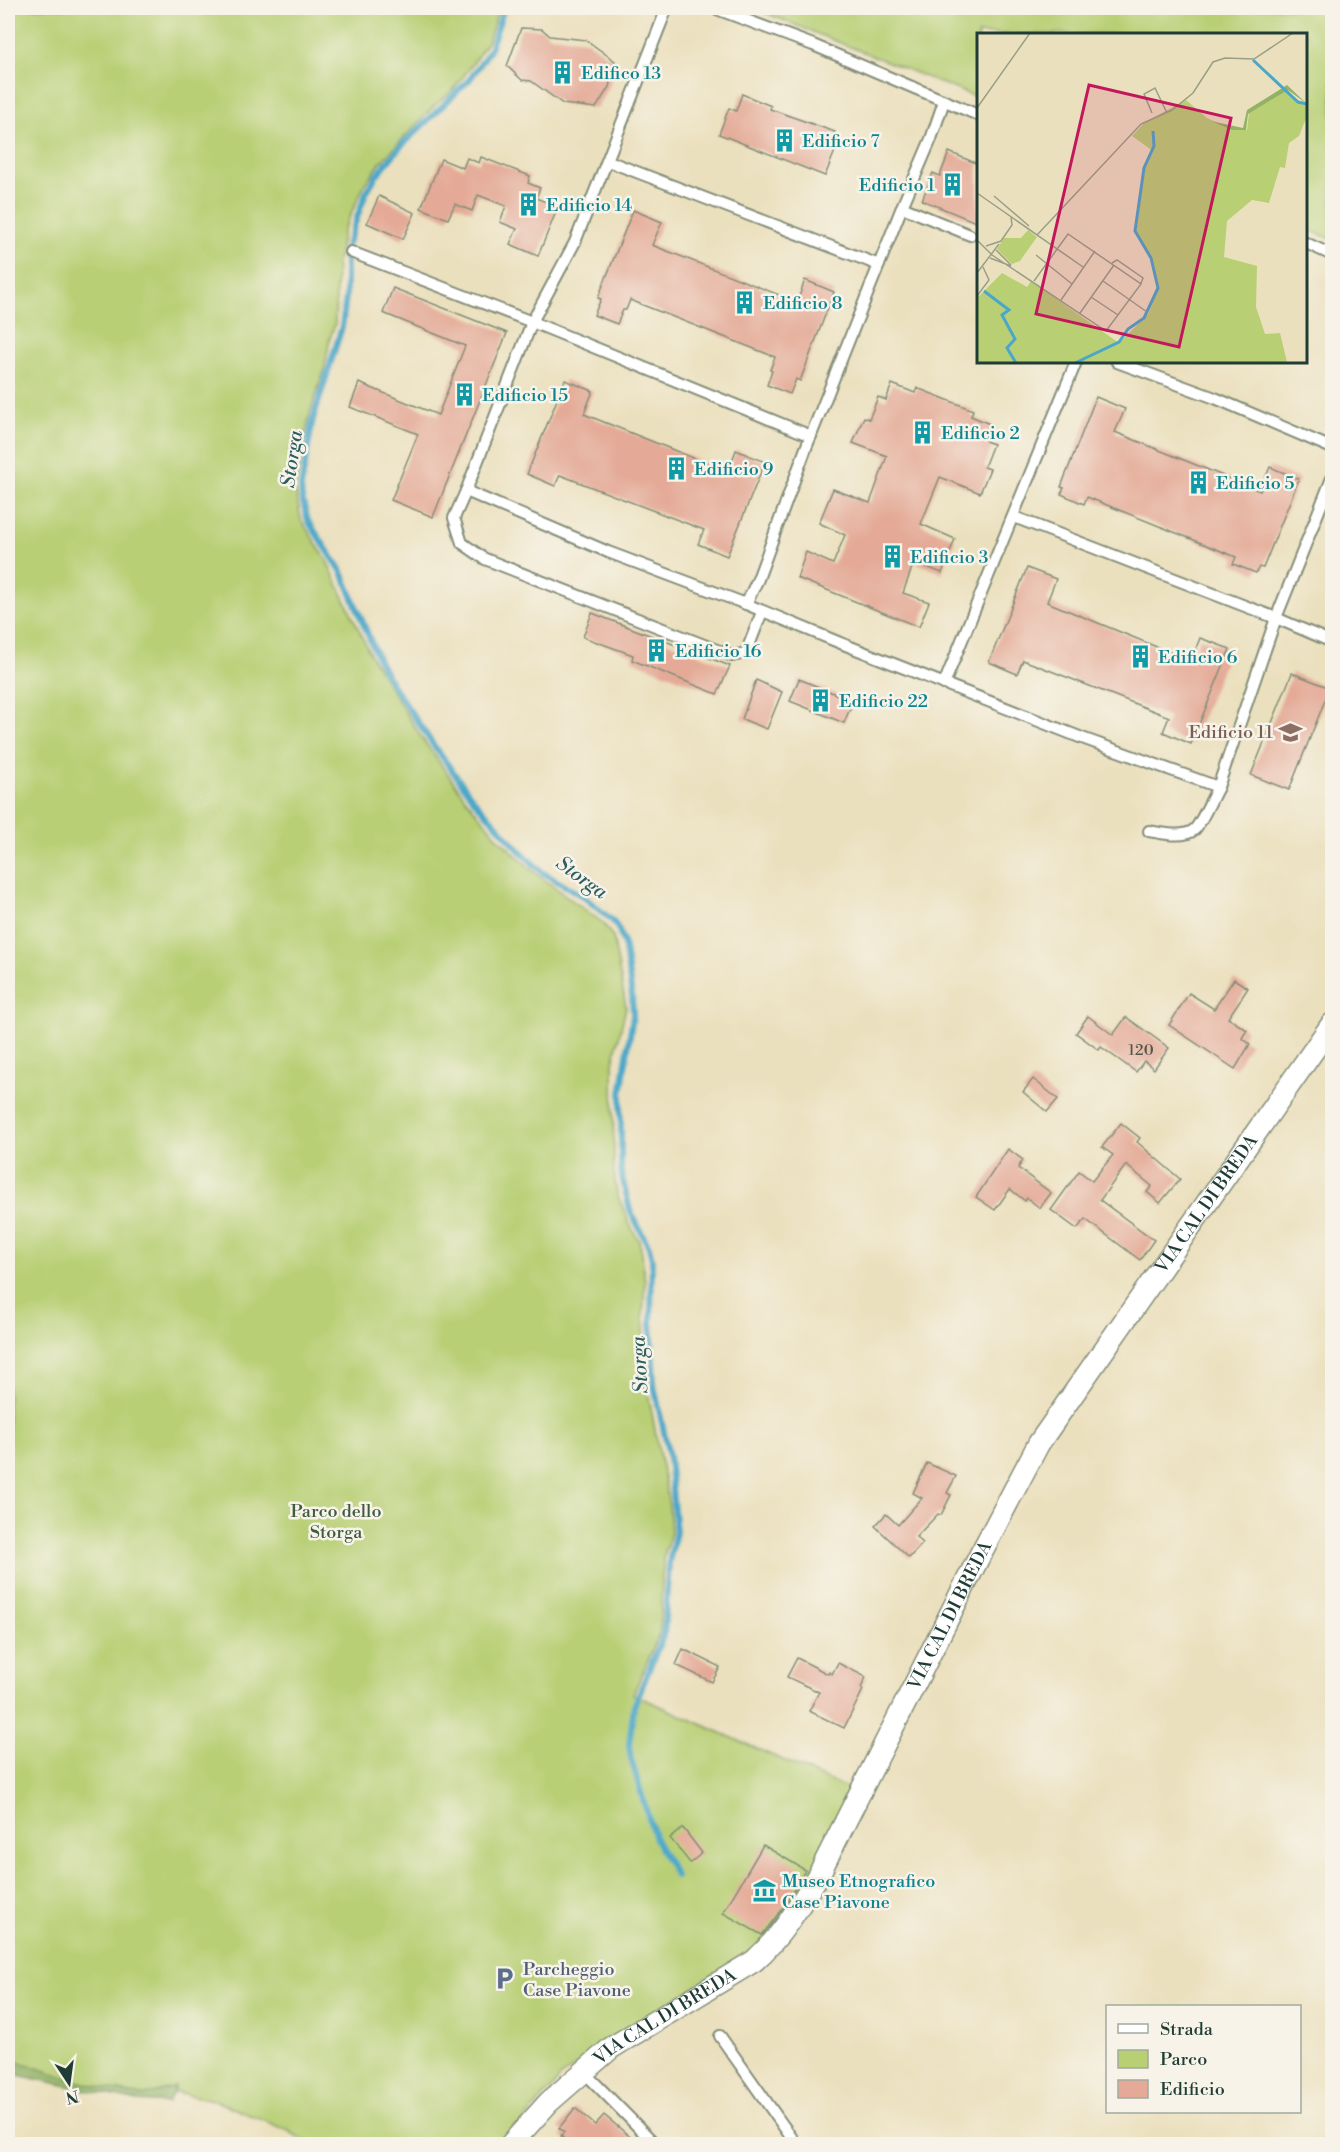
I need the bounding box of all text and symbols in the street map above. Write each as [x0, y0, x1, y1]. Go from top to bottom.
inset map [977, 33, 1307, 363]
building icon: Edifico 13 [550, 60, 576, 86]
place label: Edifico 13 [581, 62, 661, 85]
building icon: Edificio 7 [771, 128, 797, 154]
place label: Edificio 7 [802, 130, 880, 153]
building icon: Edificio 1 [940, 172, 966, 198]
place label: Edificio 1 [859, 174, 935, 197]
building icon: Edificio 14 [515, 192, 541, 218]
place label: Edificio 14 [546, 194, 633, 217]
building icon: Edificio 8 [732, 290, 758, 316]
place label: Edificio 8 [763, 292, 843, 315]
building icon: Edificio 15 [451, 382, 477, 408]
place label: Edificio 15 [482, 384, 568, 407]
building icon: Edificio 2 [910, 420, 936, 446]
place label: Edificio 2 [941, 422, 1020, 445]
water label: Storga [276, 428, 309, 489]
building icon: Edificio 9 [663, 456, 689, 482]
place label: Edificio 9 [694, 458, 773, 481]
building icon: Edificio 5 [1185, 470, 1211, 496]
place label: Edificio 5 [1216, 472, 1294, 495]
building icon: Edificio 3 [879, 544, 905, 570]
place label: Edificio 3 [910, 546, 988, 569]
building icon: Edificio 16 [644, 638, 670, 664]
place label: Edificio 16 [675, 640, 762, 663]
building icon: Edificio 6 [1127, 644, 1153, 670]
place label: Edificio 6 [1158, 646, 1237, 669]
building icon: Edificio 22 [808, 688, 834, 714]
place label: Edificio 22 [839, 690, 928, 713]
school or university icon: Edificio 11 [1278, 719, 1304, 745]
place label: Edificio 11 [1188, 721, 1273, 744]
water label: Storga [551, 851, 612, 906]
house number: 120 [1128, 1041, 1154, 1060]
street label: VIA CAL DI BREDA [1150, 1130, 1263, 1279]
water label: Storga [626, 1335, 654, 1394]
park label: Parco dello Storga [290, 1500, 382, 1544]
street label: VIA CAL DI BREDA [902, 1536, 998, 1695]
place label: Museo Etnografico Case Piavone [782, 1870, 935, 1914]
museum icon: Museo Etnografico Case Piavone [751, 1878, 777, 1904]
place label: Parcheggio Case Piavone [523, 1958, 631, 2002]
street label: VIA CAL DI BREDA [588, 1963, 741, 2071]
parking icon: Parcheggio Case Piavone [492, 1966, 518, 1992]
legend [1106, 2005, 1301, 2113]
text: Strada [1160, 2018, 1214, 2041]
text: Parco [1160, 2048, 1207, 2071]
north arrow [39, 2053, 99, 2113]
text: Edificio [1160, 2078, 1225, 2101]
text: N [63, 2085, 81, 2108]

